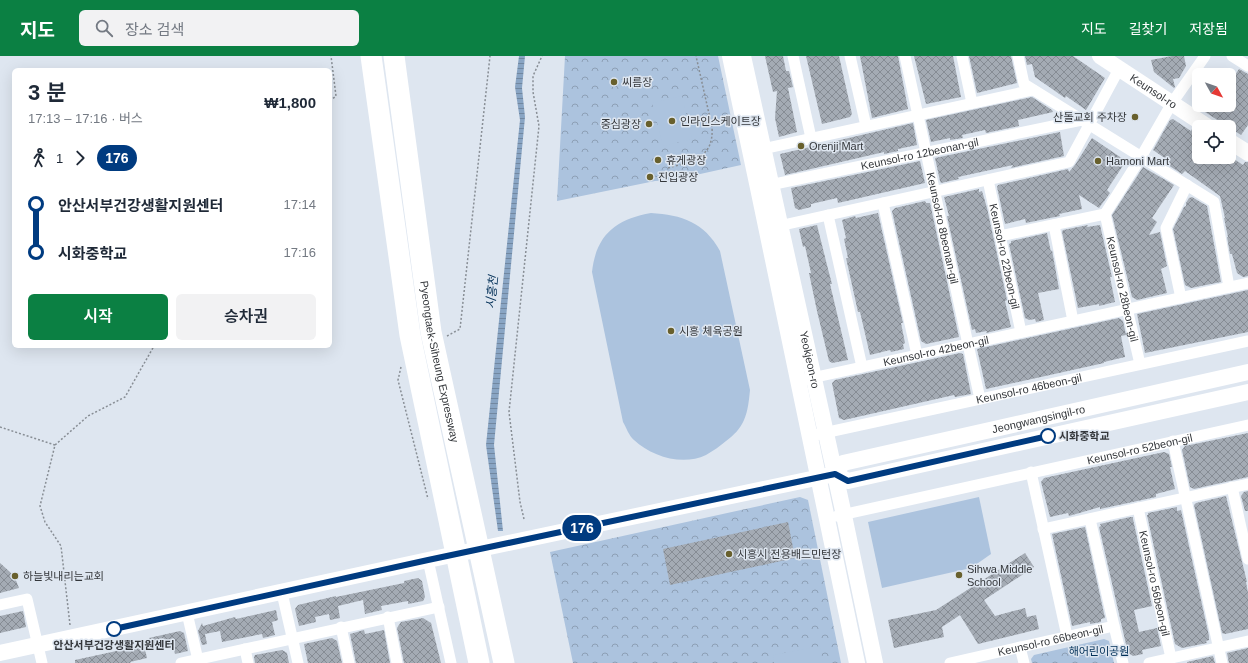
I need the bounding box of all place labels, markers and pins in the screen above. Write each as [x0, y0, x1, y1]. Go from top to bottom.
place label: 씨름장 [622, 76, 652, 88]
marker: 씨름장 [609, 77, 619, 87]
place label: 산돌교회 주차장 [1053, 111, 1127, 123]
marker: 산돌교회 주차장 [1130, 112, 1140, 122]
place label: 인라인스케이트장 [680, 115, 761, 127]
marker: 인라인스케이트장 [667, 116, 677, 126]
place label: 중심광장 [601, 118, 641, 130]
marker: 중심광장 [644, 119, 654, 129]
place label: Orenji Mart [809, 140, 863, 152]
marker: Orenji Mart [796, 141, 806, 151]
place label: 휴게광장 [666, 154, 706, 166]
marker: 휴게광장 [653, 155, 663, 165]
place label: Hamoni Mart [1106, 155, 1169, 167]
marker: Hamoni Mart [1093, 156, 1103, 166]
place label: 진입광장 [658, 171, 698, 183]
marker: 진입광장 [645, 172, 655, 182]
place label: 시흥 체육공원 [679, 325, 743, 337]
marker: 시흥 체육공원 [666, 326, 676, 336]
marker: 시화중학교 [1040, 428, 1056, 444]
place label: 시화중학교 [1059, 430, 1110, 442]
place label: 시흥시 전용배드민턴장 [737, 548, 841, 560]
marker: 시흥시 전용배드민턴장 [724, 549, 734, 559]
place label: Sihwa Middle School [967, 563, 1032, 588]
place label: 하늘빛내리는교회 [23, 570, 104, 582]
marker: Sihwa Middle School [954, 570, 964, 580]
marker: 하늘빛내리는교회 [10, 571, 20, 581]
marker: 안산서부건강생활지원센터 [106, 621, 122, 637]
place label: 안산서부건강생활지원센터 [53, 639, 175, 651]

